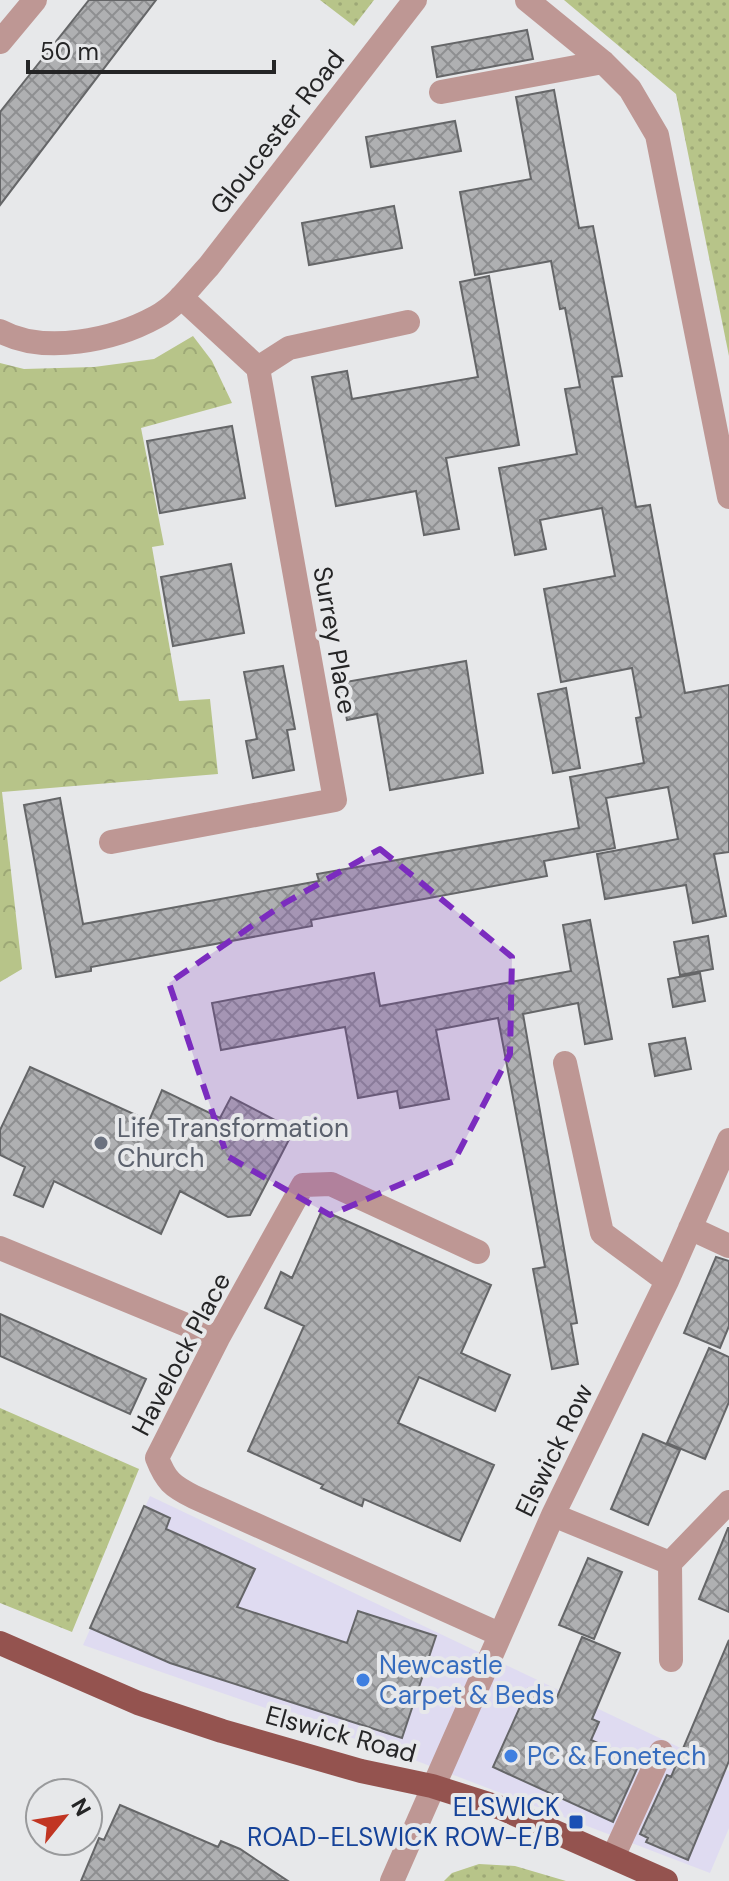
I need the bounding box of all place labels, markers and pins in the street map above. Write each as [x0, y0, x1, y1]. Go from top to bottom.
place label: Life Transformation Church [117, 1111, 349, 1175]
marker: Life Transformation Church [92, 1134, 110, 1152]
place label: Newcastle Carpet & Beds [379, 1648, 555, 1712]
marker: Newcastle Carpet & Beds [354, 1671, 372, 1689]
place label: PC & Fonetech [527, 1739, 706, 1773]
marker: PC & Fonetech [502, 1747, 520, 1765]
place label: ELSWICK ROAD-ELSWICK ROW-E/B [247, 1790, 560, 1854]
marker: ELSWICK ROAD-ELSWICK ROW-E/B [567, 1813, 585, 1831]

